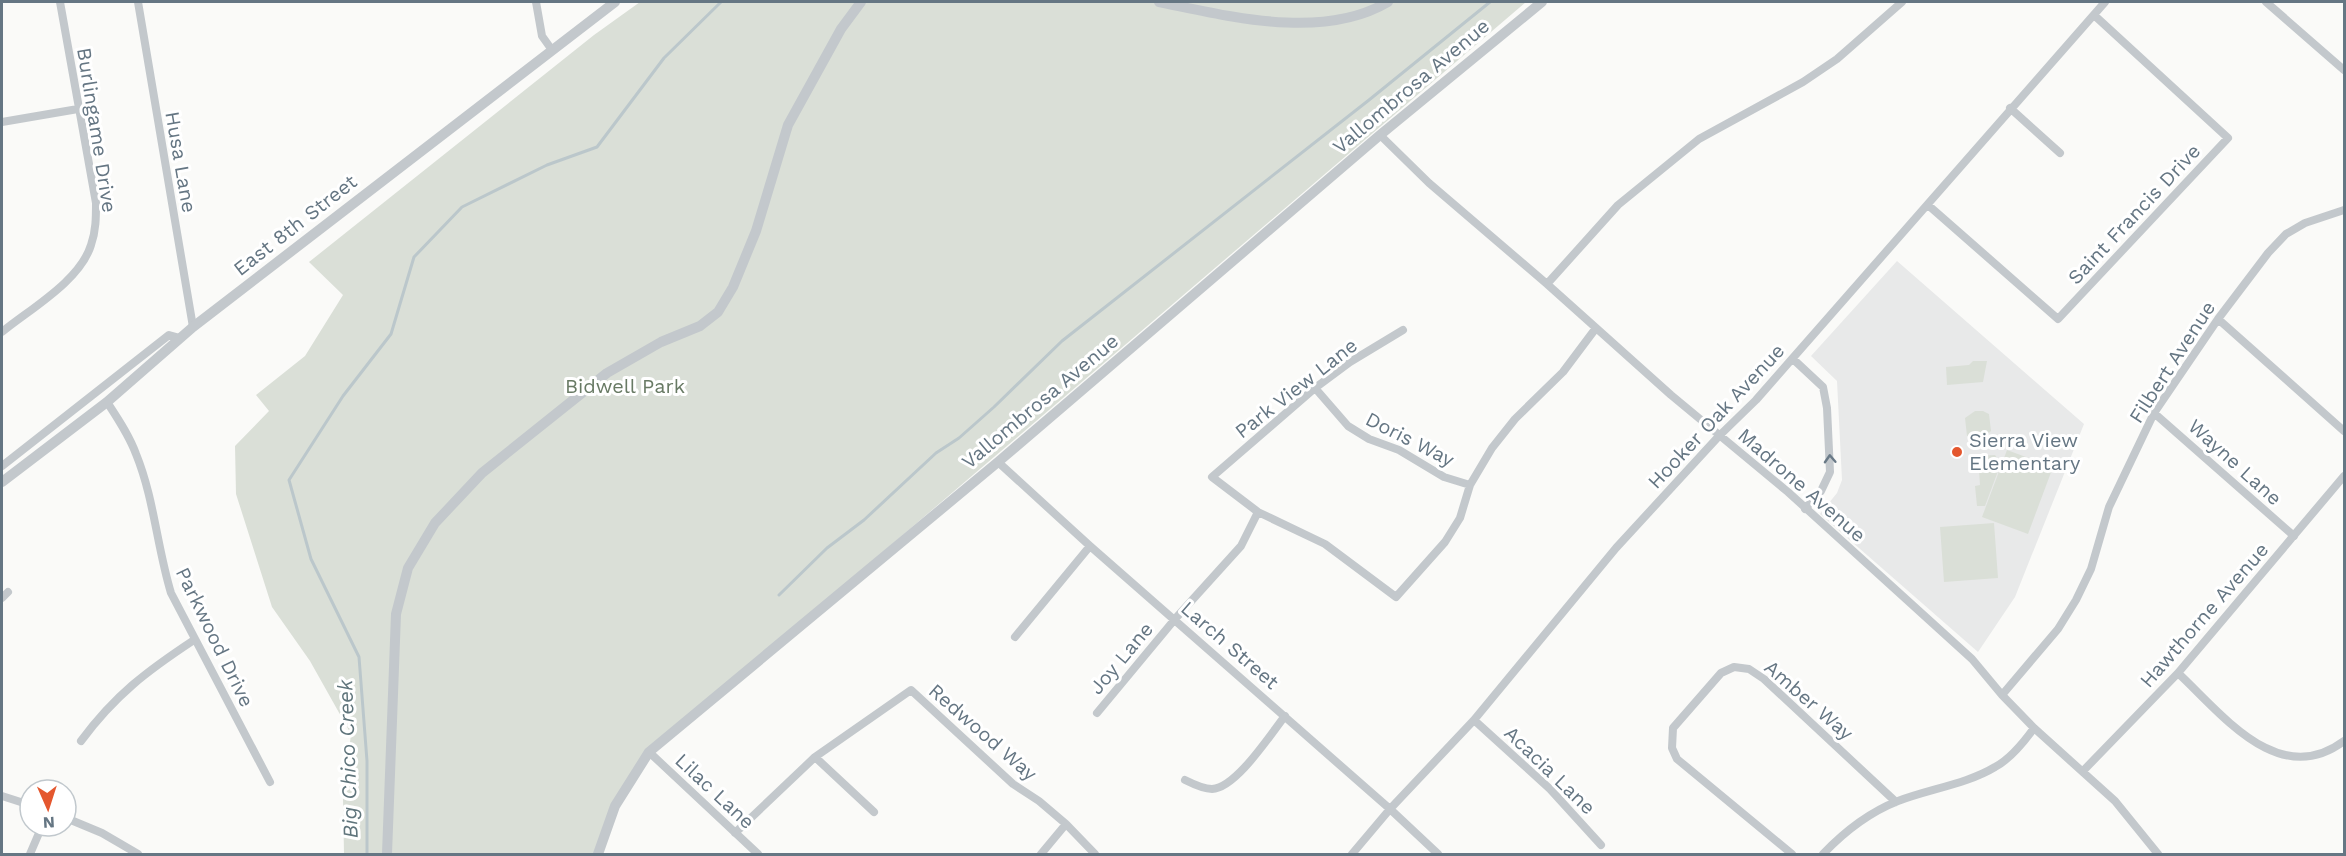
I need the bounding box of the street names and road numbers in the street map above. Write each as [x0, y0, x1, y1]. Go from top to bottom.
street label: Vallombrosa Avenue [1328, 14, 1494, 158]
street label: Burlingame Drive [72, 46, 122, 214]
street label: Husa Lane [160, 110, 202, 214]
street label: Saint Francis Drive [2063, 139, 2205, 289]
street label: East 8th Street [229, 169, 362, 281]
street label: Filbert Avenue [2124, 297, 2220, 427]
street label: Vallombrosa Avenue [957, 329, 1123, 473]
street label: Park View Lane [1230, 333, 1362, 443]
street label: Hooker Oak Avenue [1643, 339, 1789, 493]
street label: Doris Way [1362, 406, 1459, 472]
street label: Wayne Lane [2183, 414, 2287, 510]
street label: Madrone Avenue [1733, 423, 1871, 547]
street label: Hawthorne Avenue [2135, 538, 2273, 692]
street label: Parkwood Drive [171, 563, 259, 711]
street label: Larch Street [1176, 596, 1284, 694]
street label: Joy Lane [1084, 617, 1158, 699]
street label: Amber Way [1760, 655, 1859, 746]
street label: Redwood Way [924, 678, 1043, 786]
street label: Acacia Lane [1500, 721, 1600, 819]
street label: Lilac Lane [670, 748, 760, 834]

